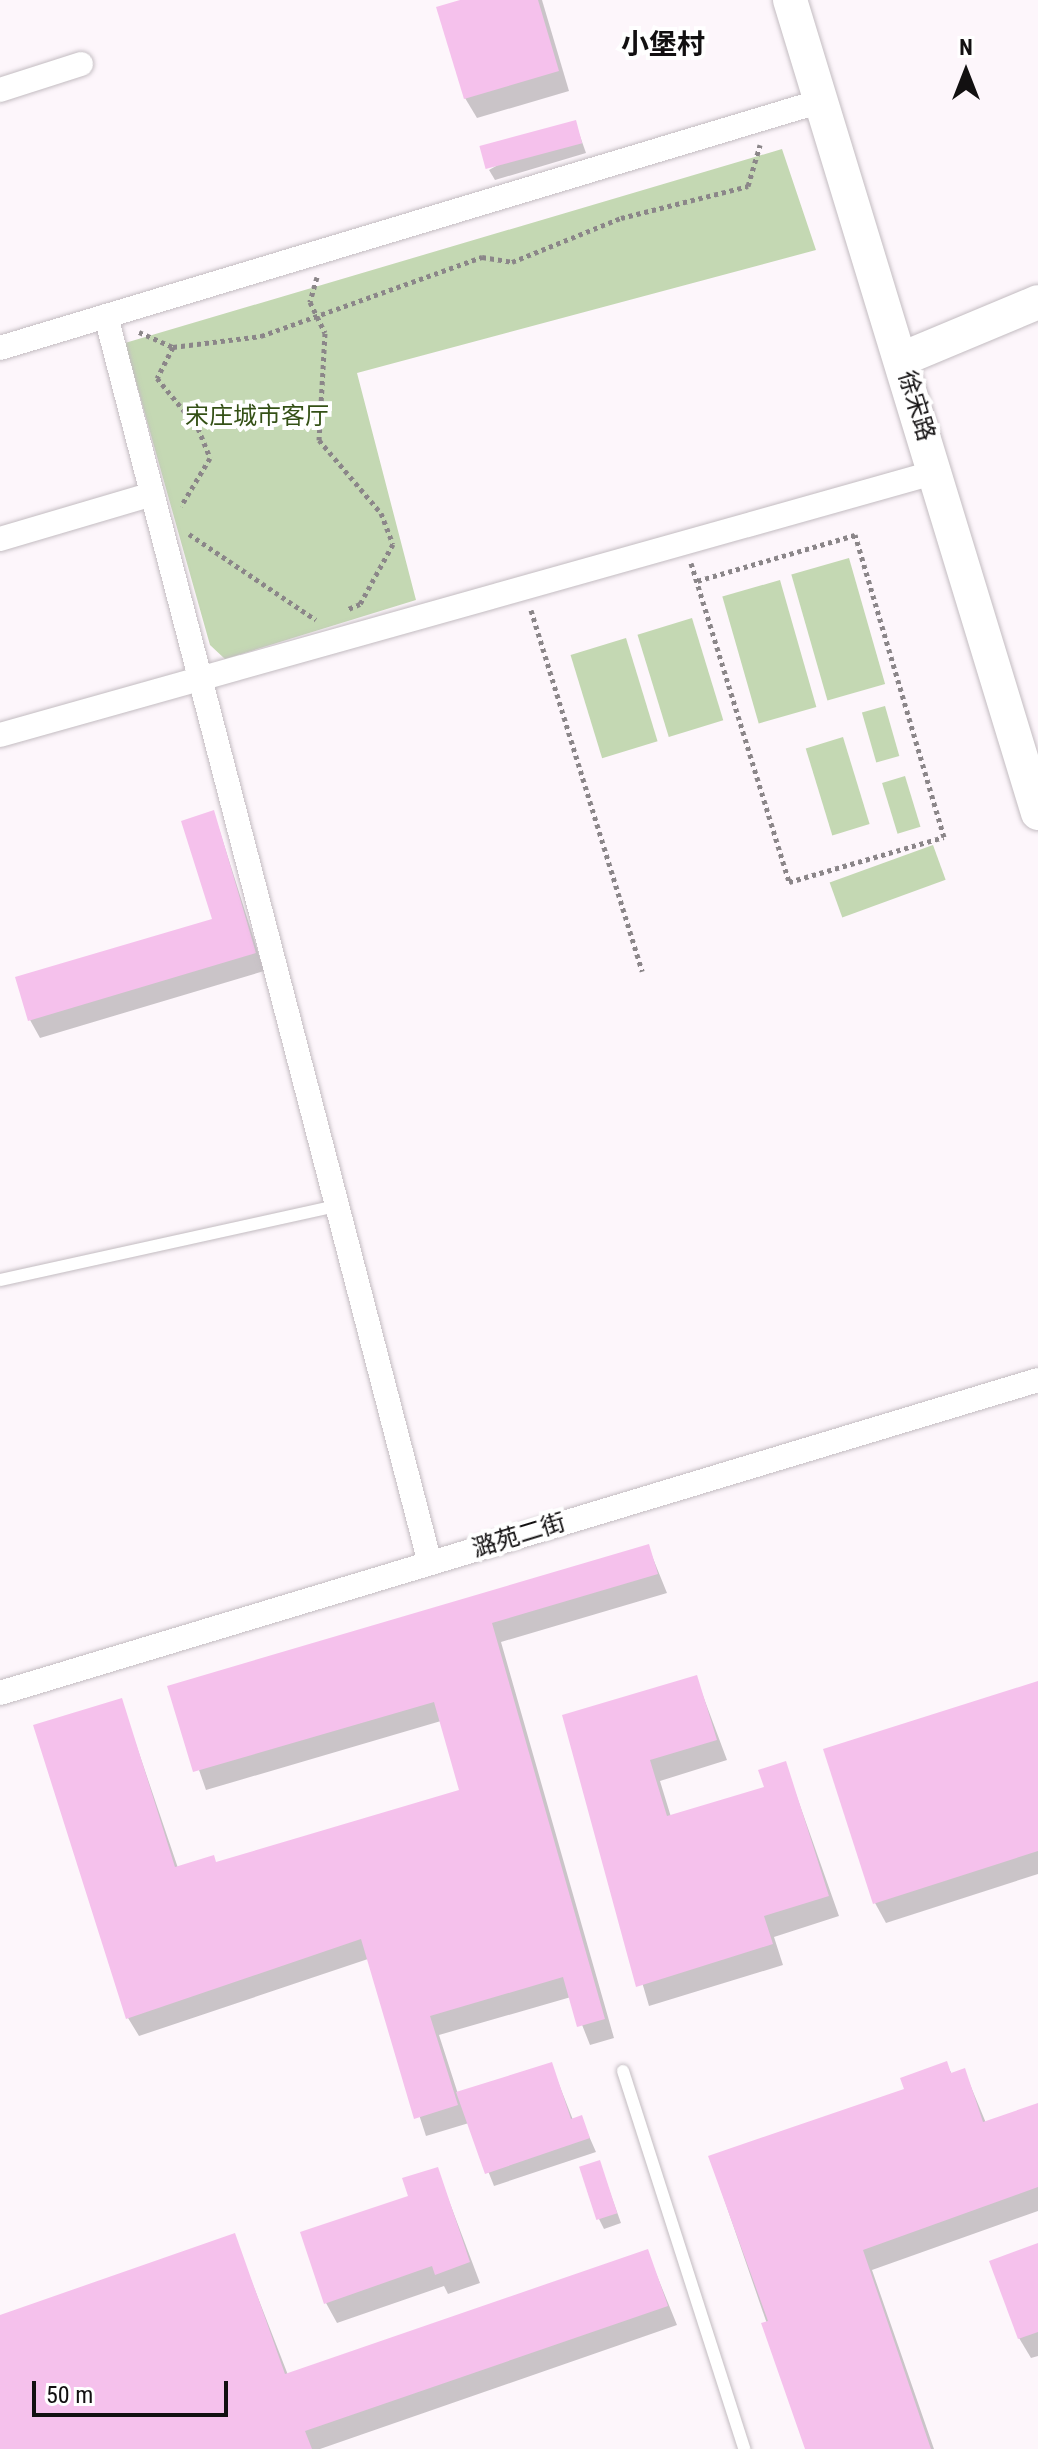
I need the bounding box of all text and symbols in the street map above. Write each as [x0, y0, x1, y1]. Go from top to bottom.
district label: 小堡村 [621, 28, 705, 62]
north arrow [926, 32, 1006, 112]
text: N [959, 35, 973, 60]
street label: 徐宋路 [892, 367, 940, 445]
park label: 宋庄城市客厅 [185, 403, 329, 431]
street label: 潞苑二街 [469, 1508, 569, 1564]
scale bar [36, 2365, 232, 2415]
text: 50 m [46, 2381, 93, 2409]

